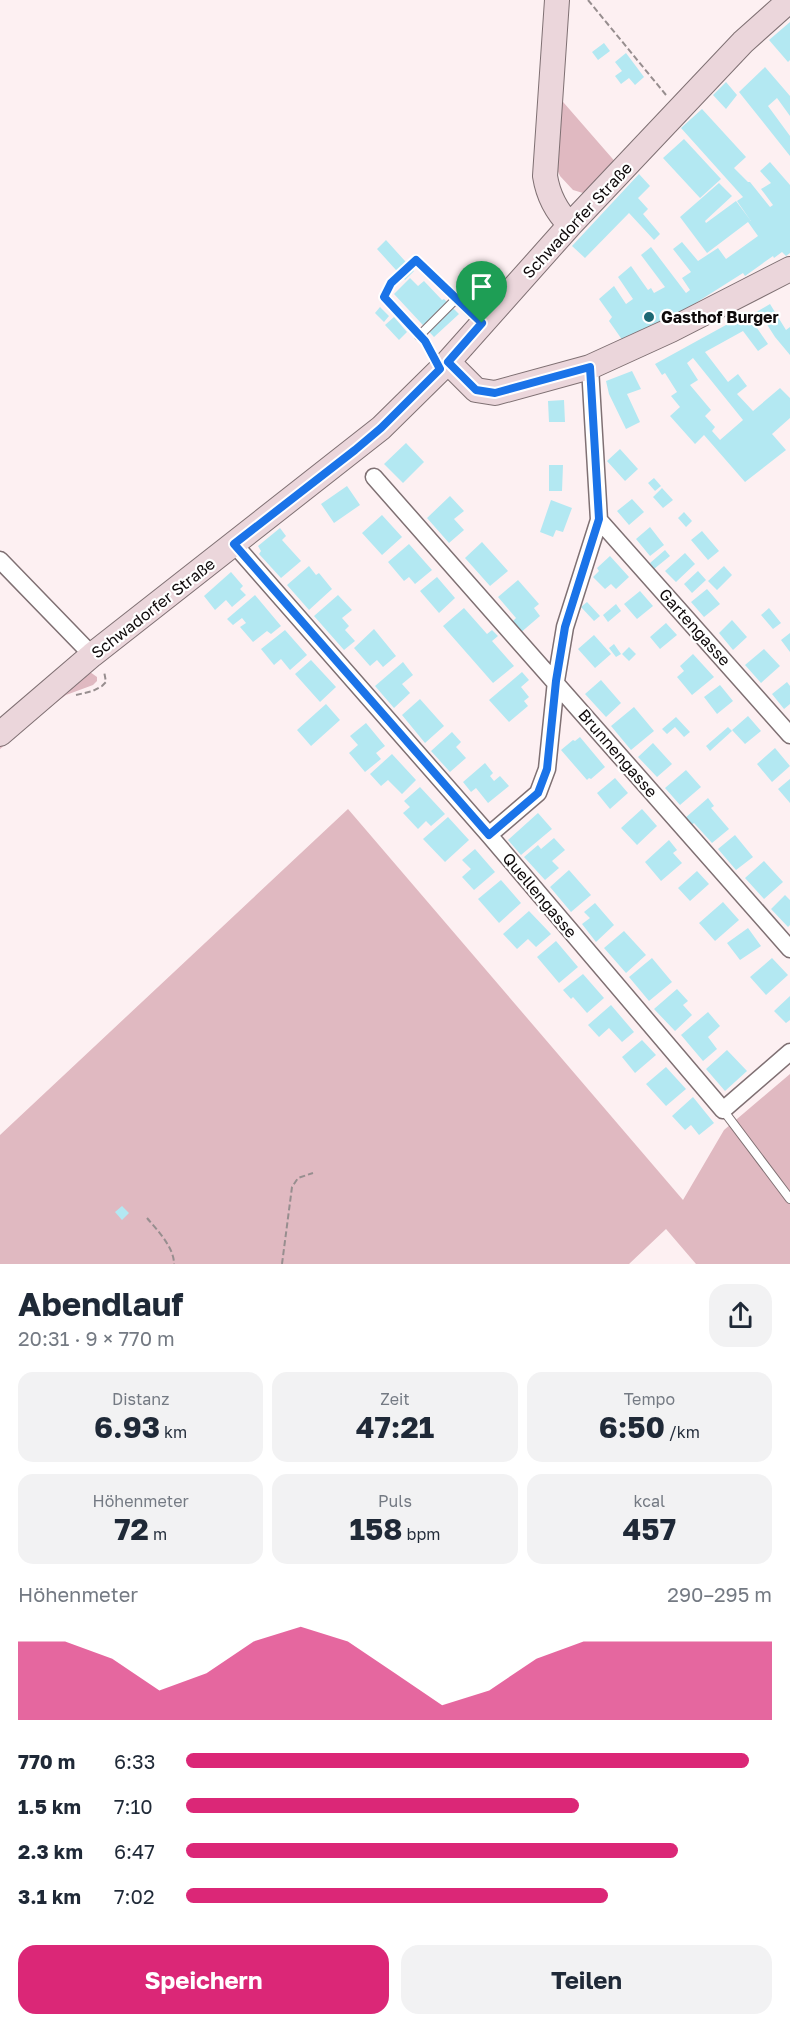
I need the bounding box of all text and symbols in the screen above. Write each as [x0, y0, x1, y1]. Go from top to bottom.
street label: Schwadorfer Straße [518, 158, 636, 282]
pin [456, 261, 507, 323]
icon: arrive [465, 270, 498, 303]
place label: Gasthof Burger [661, 307, 779, 327]
marker: Gasthof Burger [642, 310, 656, 324]
street label: Schwadorfer Straße [87, 553, 219, 663]
street label: Gartengasse [655, 584, 735, 670]
street label: Brunnengasse [574, 705, 662, 801]
street label: Quellengasse [499, 848, 581, 942]
text: Abendlauf [18, 1284, 183, 1323]
button: share [709, 1284, 772, 1347]
text: 20:31 · 9 × 770 m [18, 1326, 175, 1350]
text: Distanz [112, 1389, 169, 1409]
text: Zeit [380, 1389, 410, 1409]
text: Tempo [624, 1389, 675, 1409]
text: 6.93 [94, 1409, 160, 1445]
text: 47:21 [356, 1409, 434, 1445]
text: 6:50 [599, 1409, 665, 1445]
text: km [160, 1422, 187, 1442]
text: /km [665, 1422, 700, 1442]
text: Höhenmeter [93, 1491, 189, 1511]
text: Puls [378, 1491, 412, 1511]
text: kcal [634, 1491, 665, 1511]
text: 72 [114, 1511, 149, 1547]
text: 158 [350, 1511, 403, 1547]
text: 457 [623, 1511, 676, 1547]
text: m [149, 1524, 167, 1544]
text: bpm [403, 1524, 440, 1544]
text: Höhenmeter [18, 1582, 138, 1606]
text: 290–295 m [667, 1582, 772, 1606]
text: 770 m [18, 1749, 75, 1773]
text: 6:33 [114, 1749, 156, 1773]
text: 1.5 km [18, 1794, 81, 1818]
text: 7:10 [114, 1794, 153, 1818]
text: 2.3 km [18, 1839, 83, 1863]
text: 6:47 [114, 1839, 155, 1863]
text: 3.1 km [18, 1884, 81, 1908]
text: 7:02 [114, 1884, 155, 1908]
button: Speichern [18, 1945, 389, 2014]
button: Teilen [401, 1945, 772, 2014]

